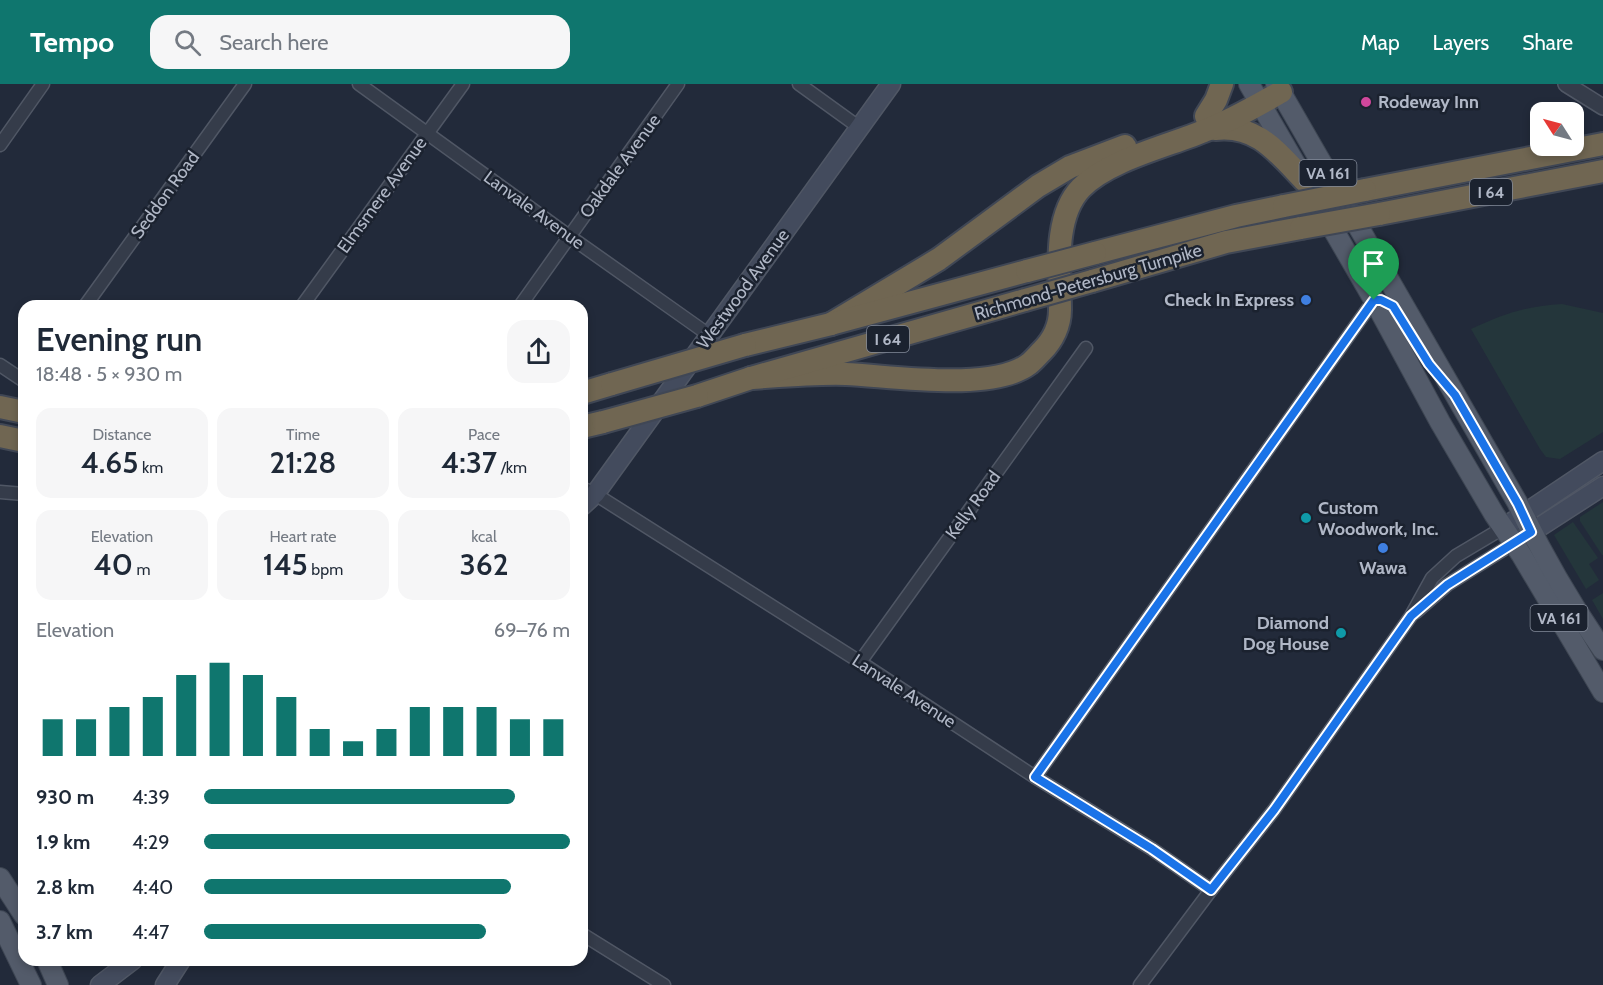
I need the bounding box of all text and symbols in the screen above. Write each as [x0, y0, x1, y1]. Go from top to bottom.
search box [150, 15, 570, 69]
text: Tempo [30, 25, 114, 59]
icon: search [171, 26, 204, 59]
text: Search here [219, 29, 329, 56]
text: Map [1361, 30, 1400, 55]
text: Layers [1433, 30, 1489, 55]
text: Share [1522, 30, 1573, 55]
place label: Rodeway Inn [1378, 91, 1479, 113]
marker: Rodeway Inn [1359, 95, 1373, 109]
north arrow [1530, 102, 1584, 156]
map controls [1530, 102, 1584, 156]
street label: Oakdale Avenue [575, 110, 665, 222]
street label: Elmsmere Avenue [332, 133, 432, 257]
street label: Seddon Road [126, 147, 204, 243]
road number: VA 161 [1300, 160, 1356, 186]
street label: Lanvale Avenue [479, 166, 589, 254]
road number: I 64 [1470, 179, 1512, 205]
street label: Westwood Avenue [692, 225, 794, 353]
pin [1348, 238, 1399, 300]
street label: Richmond-Petersburg Turnpike [972, 239, 1204, 325]
icon: arrive [1357, 247, 1390, 280]
place label: Check In Express [1164, 289, 1294, 311]
marker: Check In Express [1299, 293, 1313, 307]
text: Evening run [36, 319, 202, 359]
button: share [507, 320, 570, 383]
road number: I 64 [867, 326, 909, 352]
text: 18:48 · 5 × 930 m [36, 362, 182, 386]
text: Distance [93, 425, 151, 444]
text: Time [286, 425, 320, 444]
text: Pace [468, 425, 500, 444]
text: 4.65 [81, 444, 138, 481]
text: 21:28 [270, 444, 336, 481]
text: 4:37 [441, 444, 497, 481]
text: km [138, 458, 163, 477]
text: /km [497, 458, 527, 477]
street label: Kelly Road [941, 466, 1005, 544]
place label: Custom Woodwork, Inc. [1318, 497, 1439, 540]
marker: Custom Woodwork, Inc. [1299, 511, 1313, 525]
text: Elevation [91, 527, 153, 546]
text: Heart rate [270, 527, 336, 546]
text: kcal [471, 527, 497, 546]
marker: Wawa [1376, 541, 1390, 555]
text: 40 [94, 546, 133, 583]
text: 145 [263, 546, 308, 583]
text: 362 [460, 546, 508, 583]
place label: Wawa [1359, 557, 1407, 579]
text: m [133, 560, 150, 579]
text: bpm [308, 560, 343, 579]
road number: VA 161 [1530, 605, 1588, 631]
place label: Diamond Dog House [1243, 612, 1329, 655]
text: Elevation [36, 618, 114, 642]
text: 69–76 m [494, 618, 570, 642]
marker: Diamond Dog House [1334, 626, 1348, 640]
street label: Lanvale Avenue [848, 649, 960, 733]
text: 930 m [36, 785, 94, 809]
text: 4:39 [132, 785, 170, 809]
text: 1.9 km [36, 830, 90, 854]
text: 4:29 [132, 830, 170, 854]
text: 2.8 km [36, 875, 95, 899]
text: 4:40 [132, 875, 173, 899]
text: 3.7 km [36, 920, 93, 944]
text: 4:47 [132, 920, 169, 944]

